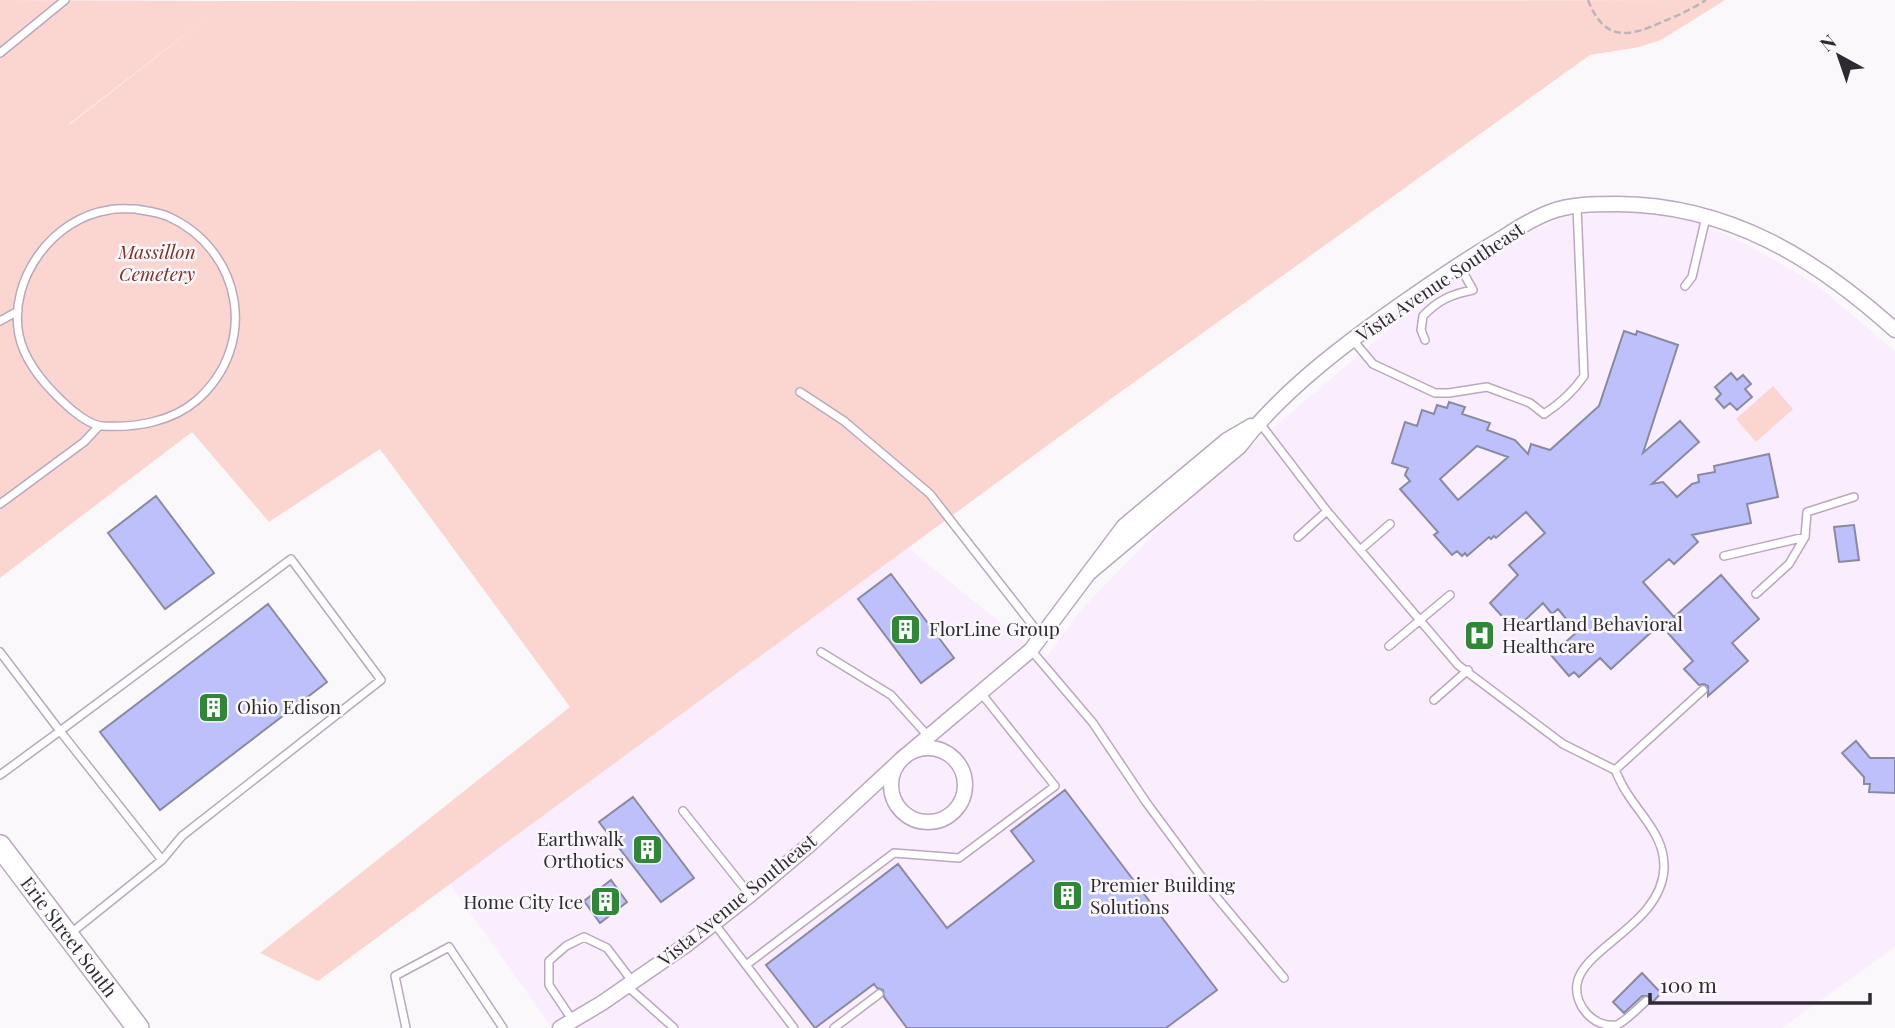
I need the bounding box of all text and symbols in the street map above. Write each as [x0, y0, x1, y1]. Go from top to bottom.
north arrow [1804, 21, 1874, 91]
text: N [1814, 28, 1841, 57]
street label: Vista Avenue Southeast [1350, 215, 1529, 348]
park label: Massillon Cemetery [117, 238, 196, 286]
place label: Heartland Behavioral Healthcare [1502, 610, 1683, 658]
building icon: FlorLine Group [889, 612, 923, 646]
place label: FlorLine Group [929, 615, 1060, 641]
hospital icon: Heartland Behavioral Healthcare [1462, 618, 1496, 652]
building icon: Ohio Edison [197, 690, 231, 724]
place label: Ohio Edison [237, 693, 342, 719]
place label: Earthwalk Orthotics [537, 825, 625, 873]
street label: Vista Avenue Southeast [651, 827, 821, 972]
building icon: Earthwalk Orthotics [630, 833, 664, 867]
street label: Erie Street South [15, 871, 124, 1002]
place label: Premier Building Solutions [1090, 871, 1235, 919]
building icon: Premier Building Solutions [1050, 879, 1084, 913]
building icon: Home City Ice [589, 885, 623, 919]
place label: Home City Ice [463, 888, 583, 914]
scale bar [1650, 962, 1870, 1006]
text: 100 m [1660, 970, 1717, 998]

